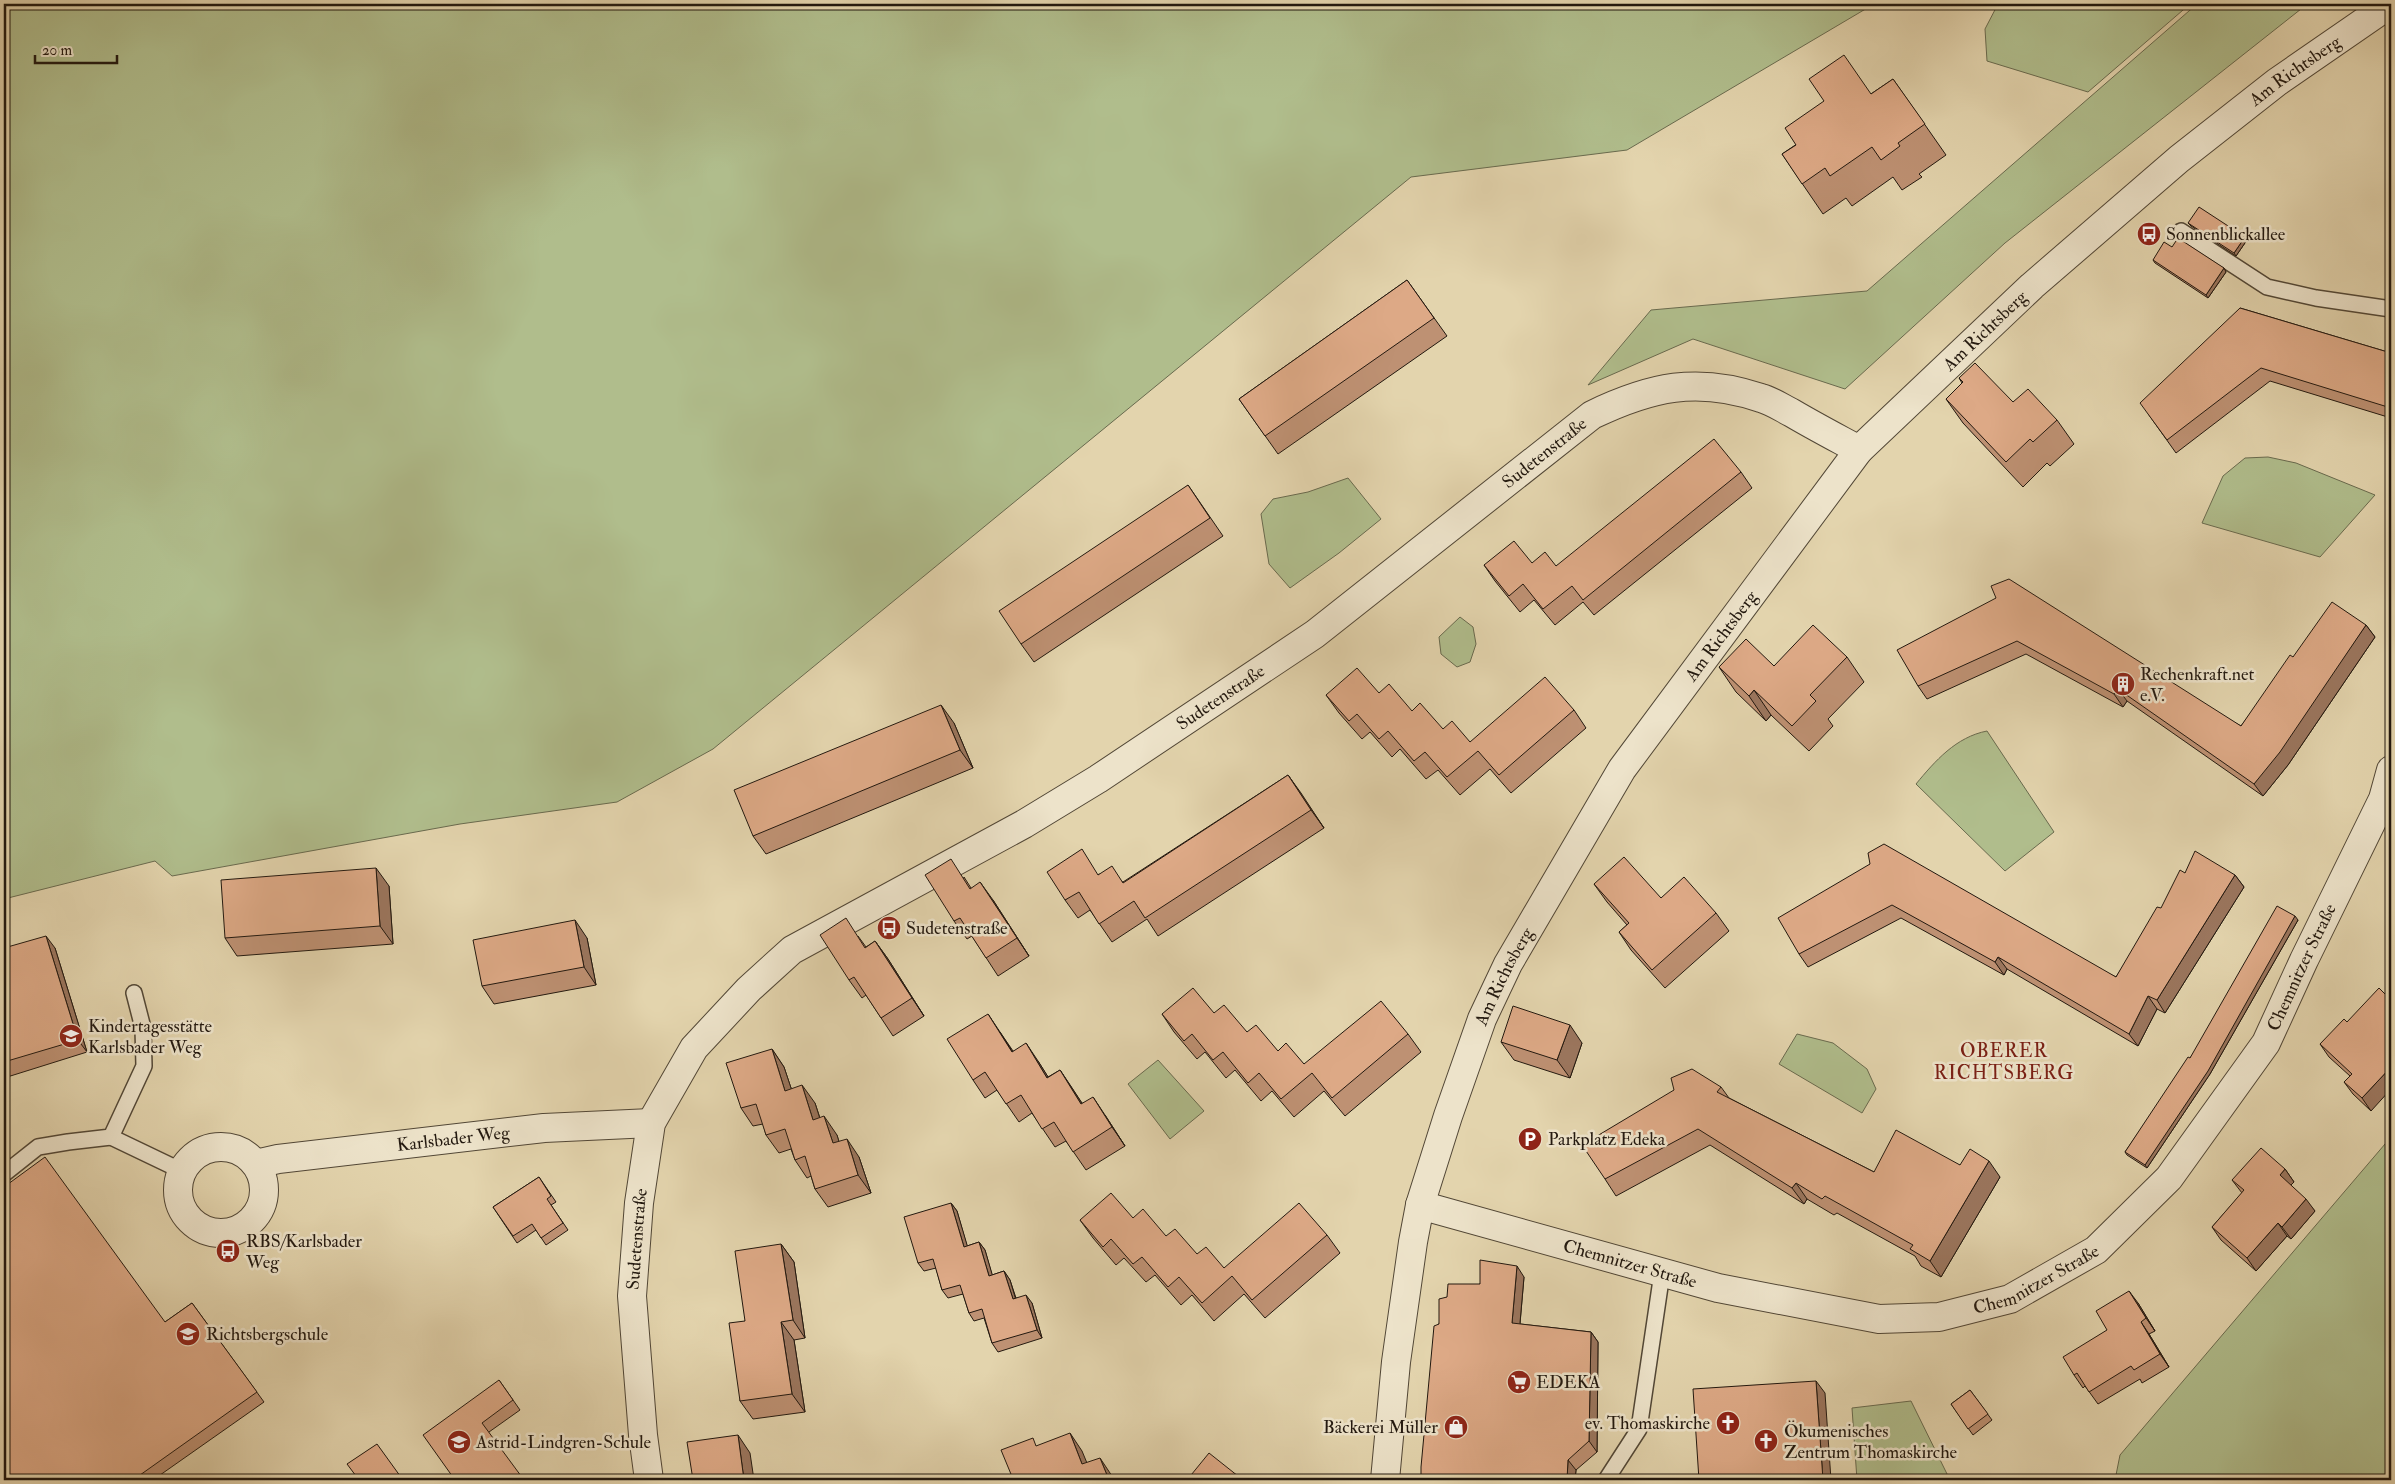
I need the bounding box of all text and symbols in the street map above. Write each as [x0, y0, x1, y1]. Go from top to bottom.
street label: Am Richtsberg [2244, 29, 2346, 112]
scale bar [35, 32, 118, 64]
text: 20 m [42, 41, 72, 60]
bus stop icon: Sonnenblickallee [2136, 221, 2162, 247]
place label: Sonnenblickallee [2166, 223, 2286, 246]
street label: Am Richtsberg [1937, 285, 2033, 377]
street label: Sudetenstraße [1497, 412, 1592, 493]
street label: Am Richtsberg [1679, 585, 1763, 687]
street label: Sudetenstraße [1172, 659, 1269, 735]
place label: Rechenkraft.net e.V. [2140, 663, 2254, 707]
building icon: Rechenkraft.net e.V. [2110, 671, 2136, 697]
street label: Chemnitzer Straße [2262, 899, 2342, 1034]
bus stop icon: Sudetenstraße [876, 915, 902, 941]
place label: Sudetenstraße [906, 917, 1008, 940]
street label: Am Richtsberg [1469, 922, 1539, 1030]
place label: Kindertagesstätte Karlsbader Weg [88, 1015, 213, 1059]
school or university icon: Kindertagesstätte Karlsbader Weg [58, 1023, 84, 1049]
district label: OBERER RICHTSBERG [1934, 1039, 2074, 1085]
street label: Karlsbader Weg [395, 1120, 512, 1157]
parking icon: Parkplatz Edeka [1517, 1126, 1543, 1152]
place label: Parkplatz Edeka [1548, 1128, 1666, 1151]
street label: Sudetenstraße [621, 1186, 653, 1291]
place label: RBS/Karlsbader Weg [245, 1230, 362, 1274]
street label: Chemnitzer Straße [1560, 1234, 1700, 1293]
bus stop icon: RBS/Karlsbader Weg [215, 1238, 241, 1264]
street label: Chemnitzer Straße [1971, 1239, 2103, 1319]
school or university icon: Richtsbergschule [175, 1321, 201, 1347]
place label: Richtsbergschule [206, 1323, 329, 1346]
supermarket icon: EDEKA [1506, 1369, 1532, 1395]
place label: EDEKA [1536, 1371, 1601, 1394]
church icon: ev. Thomaskirche [1715, 1410, 1741, 1436]
place label: ev. Thomaskirche [1585, 1412, 1710, 1435]
shop icon: Bäckerei Müller [1443, 1414, 1469, 1440]
place label: Bäckerei Müller [1323, 1416, 1438, 1439]
place label: Ökumenisches Zentrum Thomaskirche [1784, 1420, 1958, 1464]
church icon: Ökumenisches Zentrum Thomaskirche [1753, 1428, 1779, 1454]
school or university icon: Astrid-Lindgren-Schule [446, 1429, 472, 1455]
place label: Astrid-Lindgren-Schule [475, 1431, 652, 1454]

